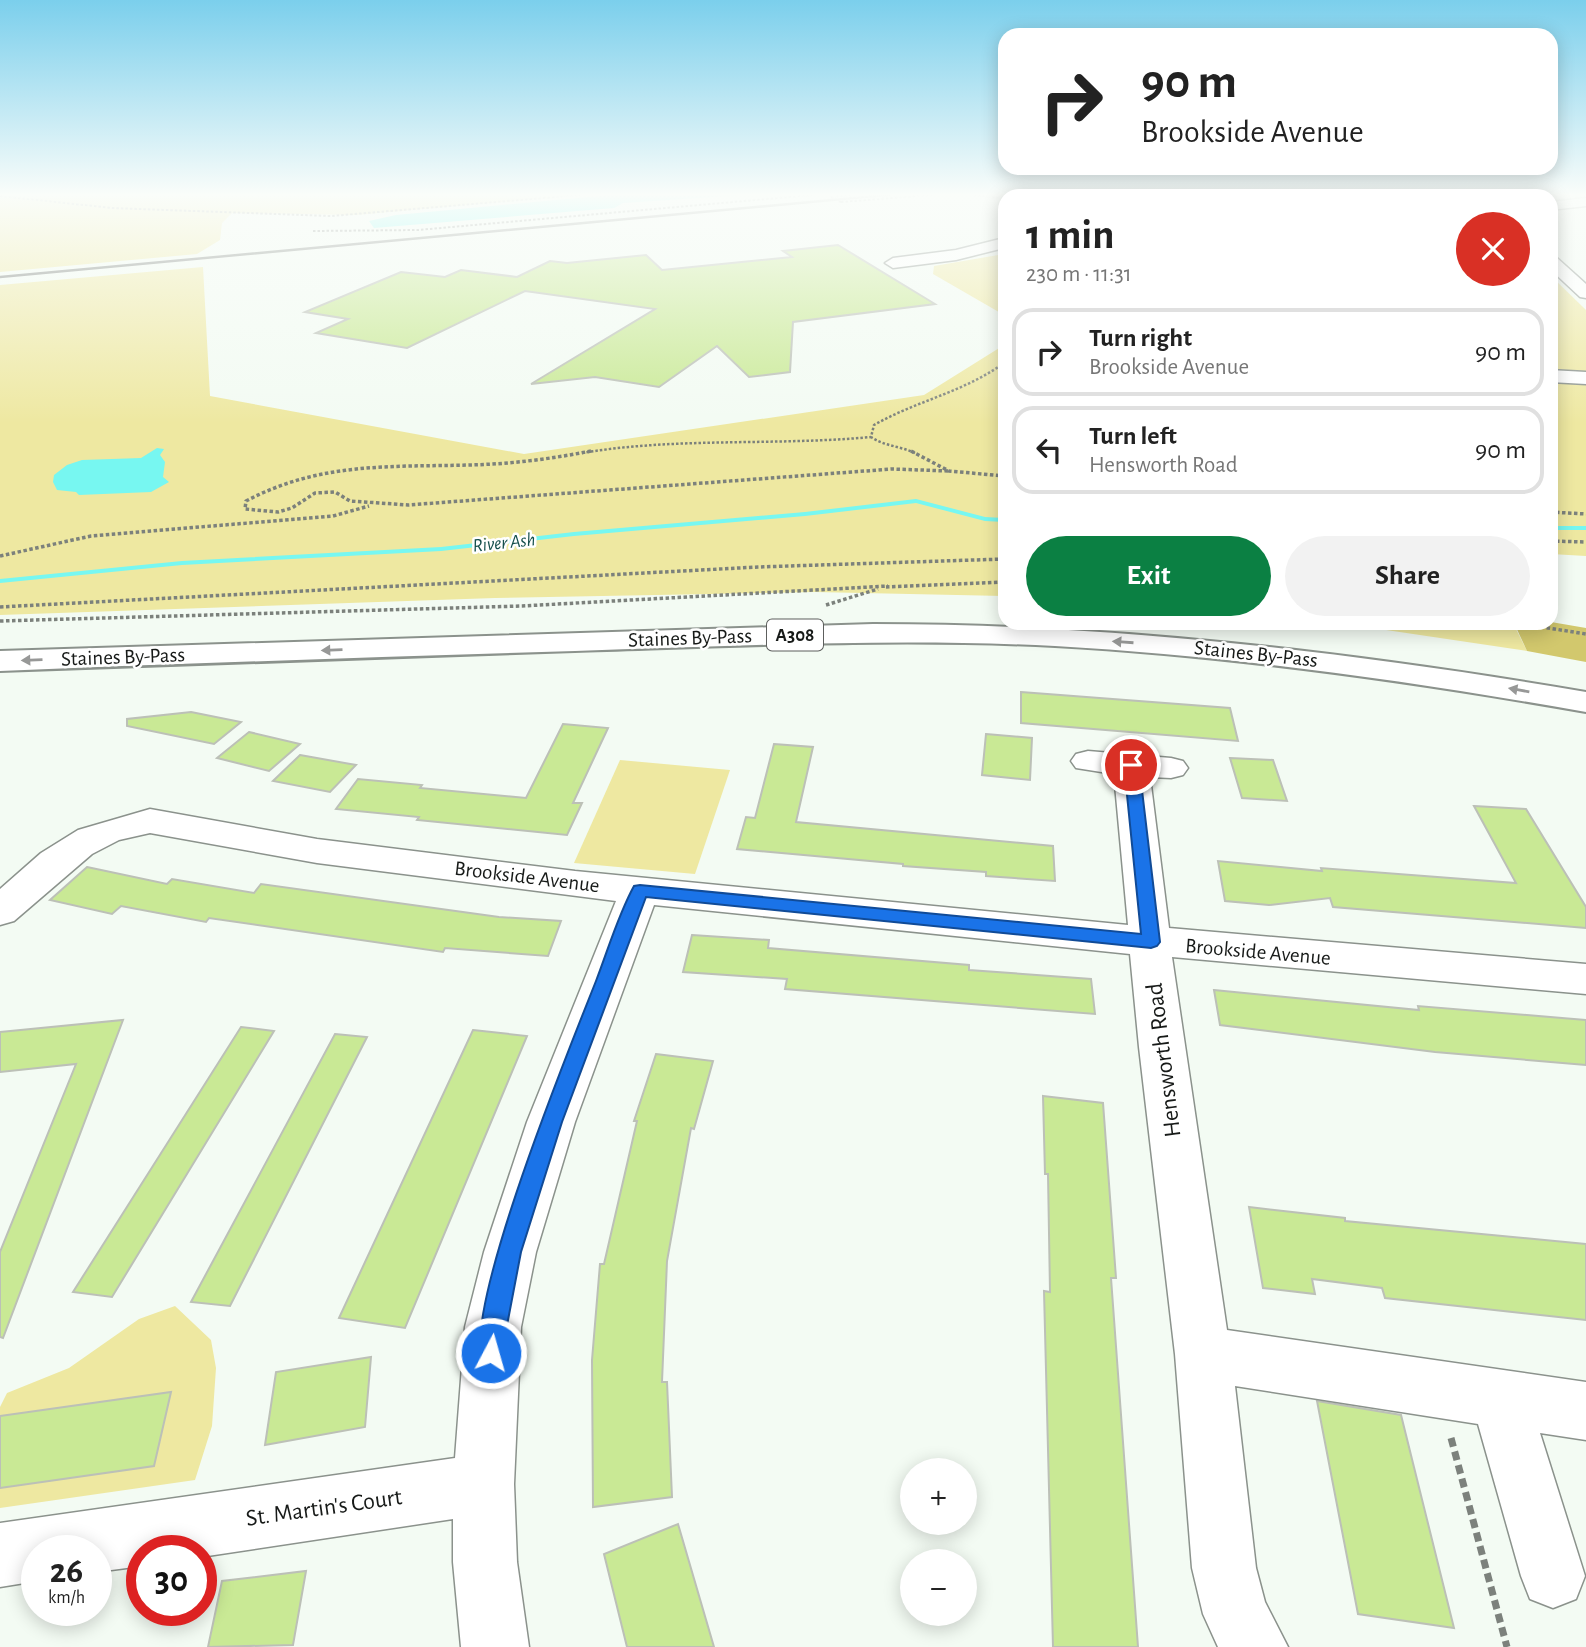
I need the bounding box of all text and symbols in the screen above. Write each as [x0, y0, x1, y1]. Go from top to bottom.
icon: right [1026, 56, 1117, 147]
text: 90 m [1141, 58, 1237, 107]
text: Brookside Avenue [1141, 116, 1364, 148]
button: close [1456, 212, 1530, 286]
text: 1 min [1026, 214, 1115, 256]
text: 230 m · 11:31 [1026, 263, 1132, 286]
text: Turn right [1089, 325, 1192, 351]
icon: right [1030, 333, 1068, 371]
text: 90 m [1475, 339, 1526, 365]
text: Brookside Avenue [1089, 356, 1249, 379]
text: Turn left [1089, 423, 1177, 449]
icon: left [1030, 431, 1068, 469]
text: 90 m [1475, 437, 1526, 463]
text: Hensworth Road [1089, 454, 1238, 477]
water label: River Ash [472, 530, 536, 556]
button: Exit [1026, 536, 1271, 616]
button: Share [1285, 536, 1530, 616]
road number: A308 [767, 620, 823, 650]
street label: Staines By-Pass [628, 625, 752, 651]
one-way arrow [1112, 636, 1134, 647]
street label: Staines By-Pass [1193, 637, 1319, 671]
street label: Staines By-Pass [61, 644, 185, 670]
one-way arrow [321, 644, 343, 656]
one-way arrow [20, 654, 42, 665]
one-way arrow [1508, 684, 1530, 695]
pin [1101, 735, 1161, 795]
icon: arrive [1112, 746, 1150, 784]
street label: Brookside Avenue [453, 858, 601, 896]
street label: Brookside Avenue [1184, 935, 1332, 969]
street label: Hensworth Road [1143, 981, 1185, 1139]
position arrow [454, 1316, 528, 1390]
map controls [900, 1458, 977, 1626]
button: + [900, 1458, 977, 1535]
street label: St. Martin's Court [244, 1485, 404, 1531]
speed limit sign: 30 [126, 1535, 217, 1626]
button: − [900, 1549, 977, 1626]
text: 26 [50, 1554, 83, 1589]
text: km/h [48, 1589, 85, 1607]

